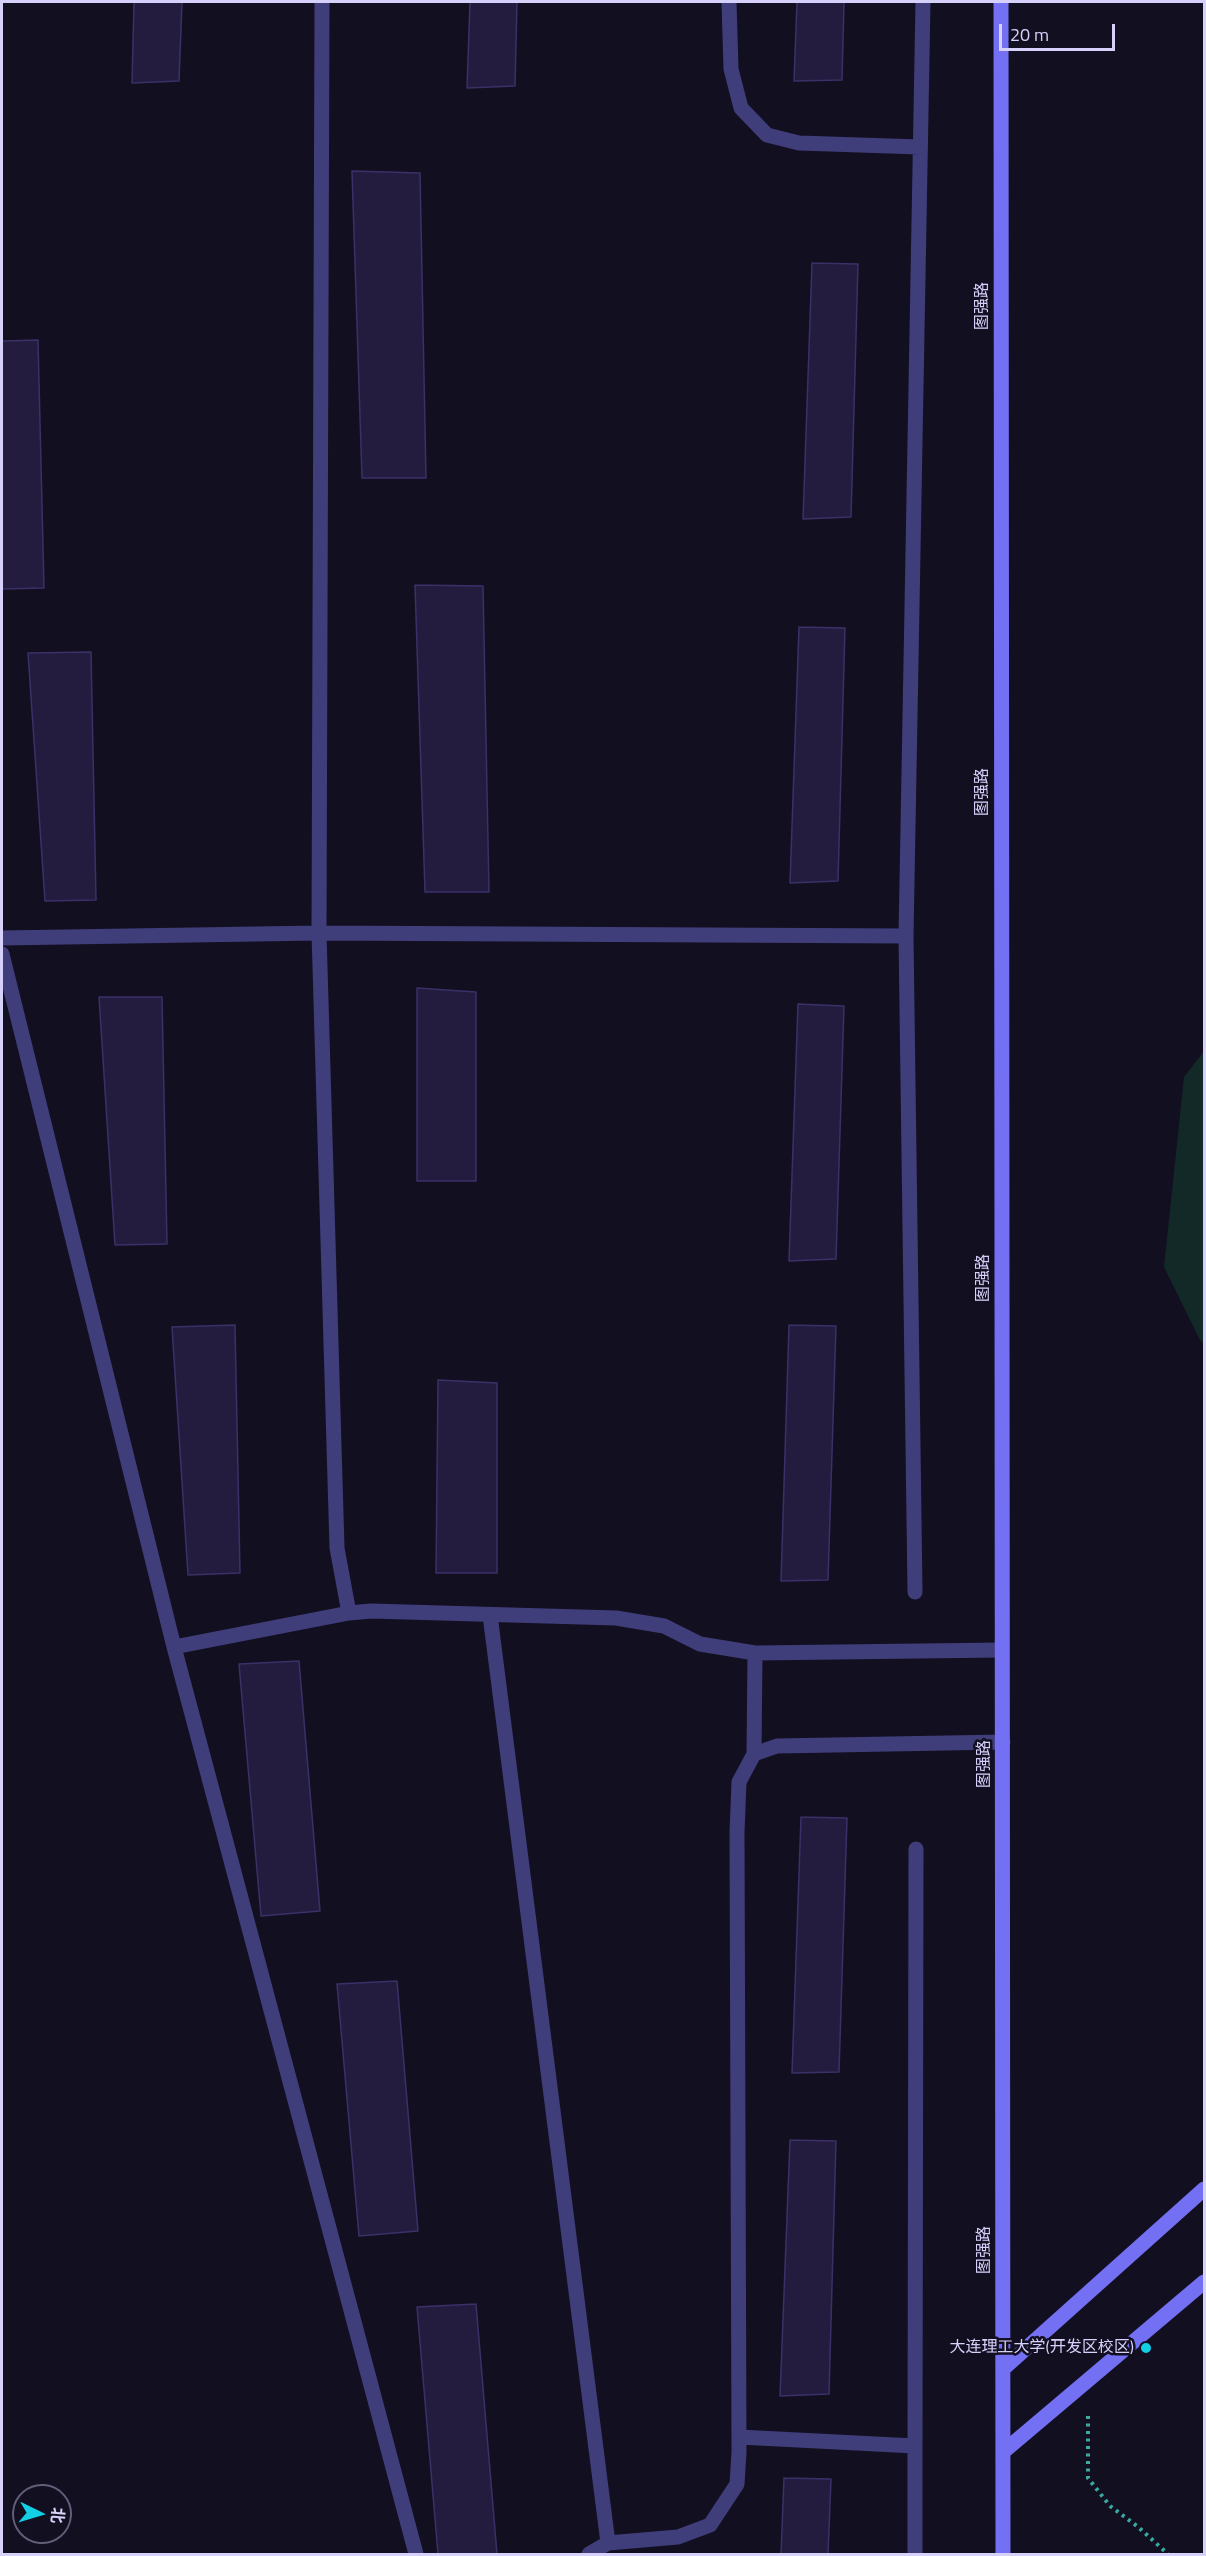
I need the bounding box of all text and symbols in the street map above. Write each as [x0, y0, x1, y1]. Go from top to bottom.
scale bar [1002, 12, 1118, 50]
text: 20 m [1010, 21, 1049, 48]
street label: 图强路 [973, 282, 993, 330]
street label: 图强路 [973, 768, 993, 816]
street label: 图强路 [974, 1254, 994, 1302]
street label: 图强路 [975, 1740, 995, 1788]
street label: 图强路 [975, 2226, 995, 2274]
place label: 大连理工大学(开发区校区) [950, 2338, 1134, 2358]
marker: 大连理工大学(开发区校区) [1139, 2341, 1153, 2355]
north arrow [12, 2484, 72, 2544]
text: 北 [45, 2506, 71, 2524]

